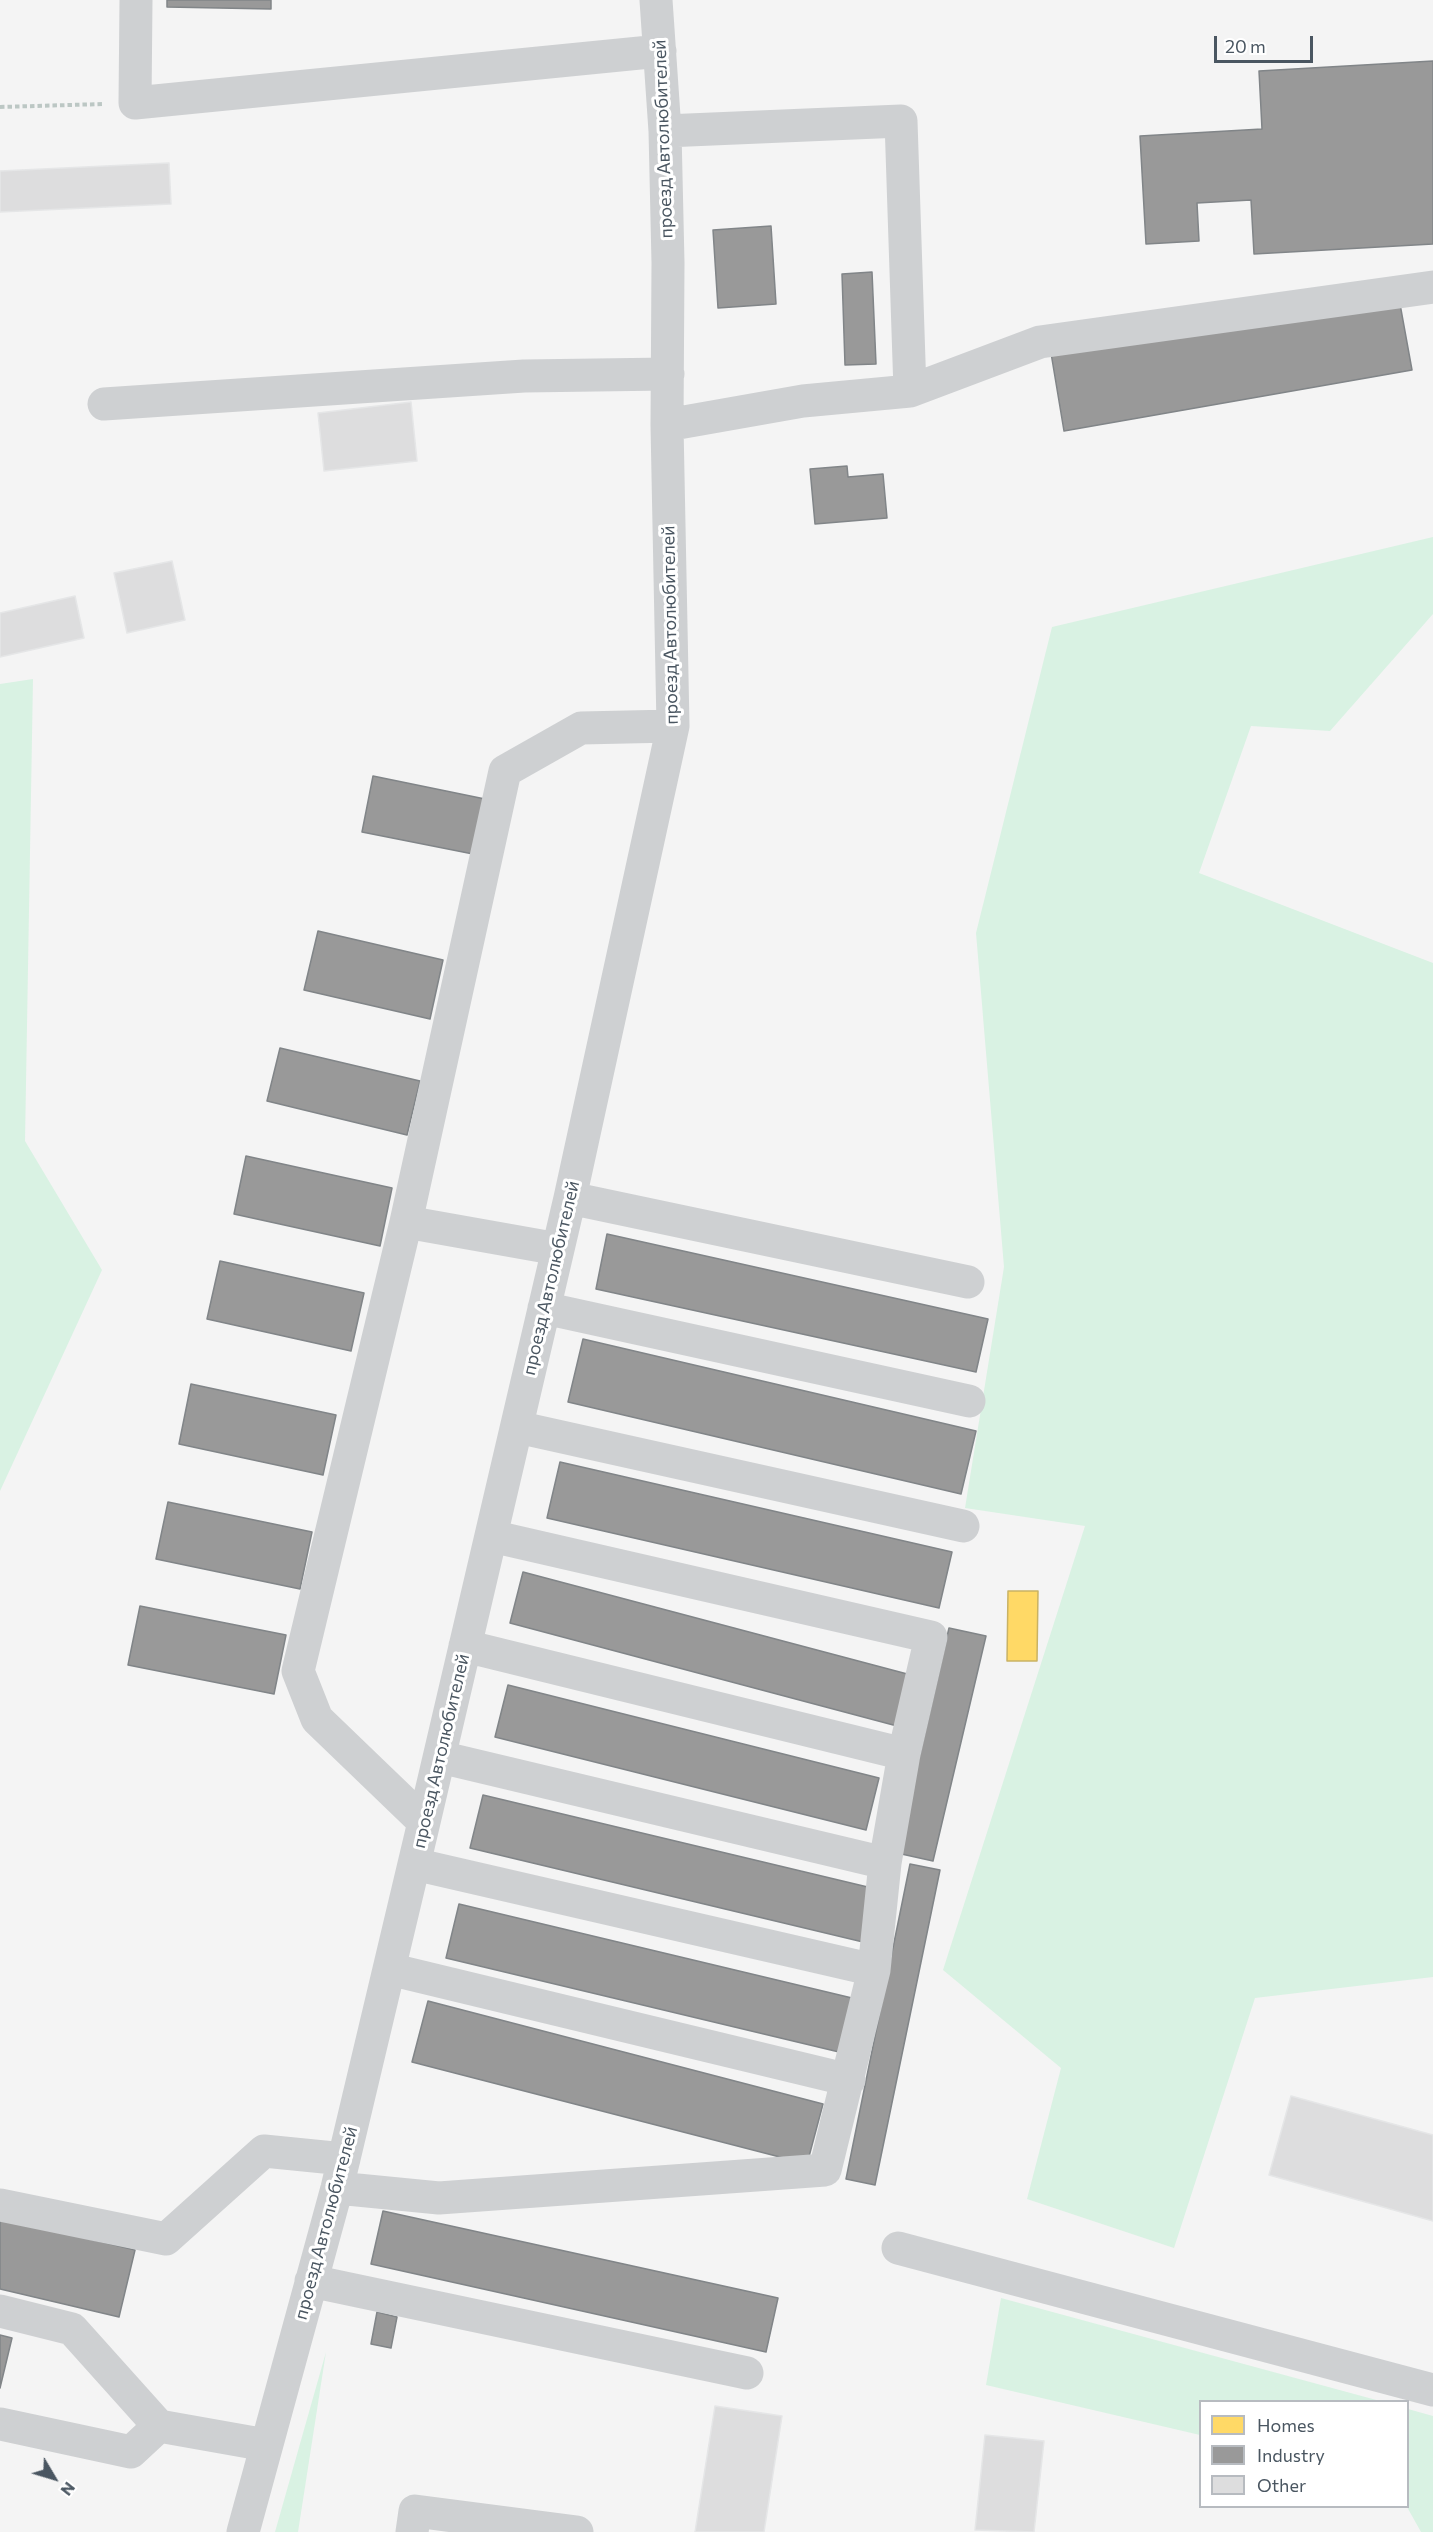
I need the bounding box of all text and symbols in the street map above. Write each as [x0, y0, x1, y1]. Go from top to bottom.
scale bar [1217, 24, 1316, 62]
text: 20 m [1225, 35, 1266, 57]
street label: проезд Автолюбителей [649, 39, 677, 239]
street label: проезд Автолюбителей [657, 525, 683, 725]
street label: проезд Автолюбителей [518, 1179, 584, 1377]
street label: проезд Автолюбителей [408, 1652, 474, 1850]
street label: проезд Автолюбителей [290, 2124, 362, 2322]
legend [1199, 2400, 1409, 2508]
text: Homes [1257, 2414, 1315, 2436]
text: Industry [1257, 2444, 1325, 2466]
north arrow [24, 2448, 84, 2508]
text: Other [1257, 2474, 1306, 2496]
text: N [57, 2479, 80, 2500]

